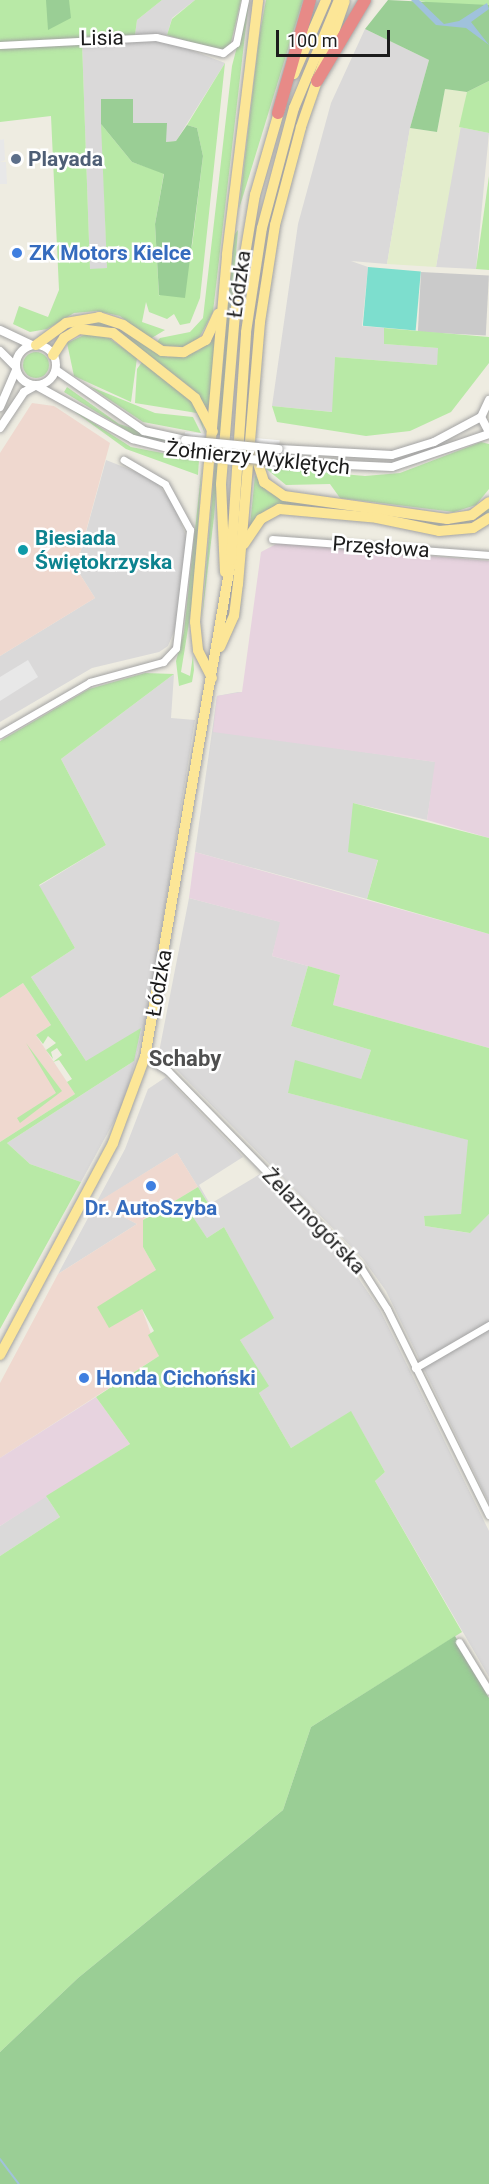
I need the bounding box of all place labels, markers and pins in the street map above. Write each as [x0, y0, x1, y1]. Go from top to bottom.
place label: Playada [28, 146, 103, 172]
marker: Playada [9, 152, 23, 166]
place label: ZK Motors Kielce [29, 240, 191, 266]
marker: ZK Motors Kielce [10, 246, 24, 260]
place label: Biesiada Świętokrzyska [35, 525, 172, 575]
marker: Biesiada Świętokrzyska [16, 543, 30, 557]
marker: Dr. AutoSzyba [144, 1179, 158, 1193]
place label: Dr. AutoSzyba [85, 1195, 217, 1221]
place label: Honda Cichoński [96, 1365, 256, 1391]
marker: Honda Cichoński [77, 1371, 91, 1385]

